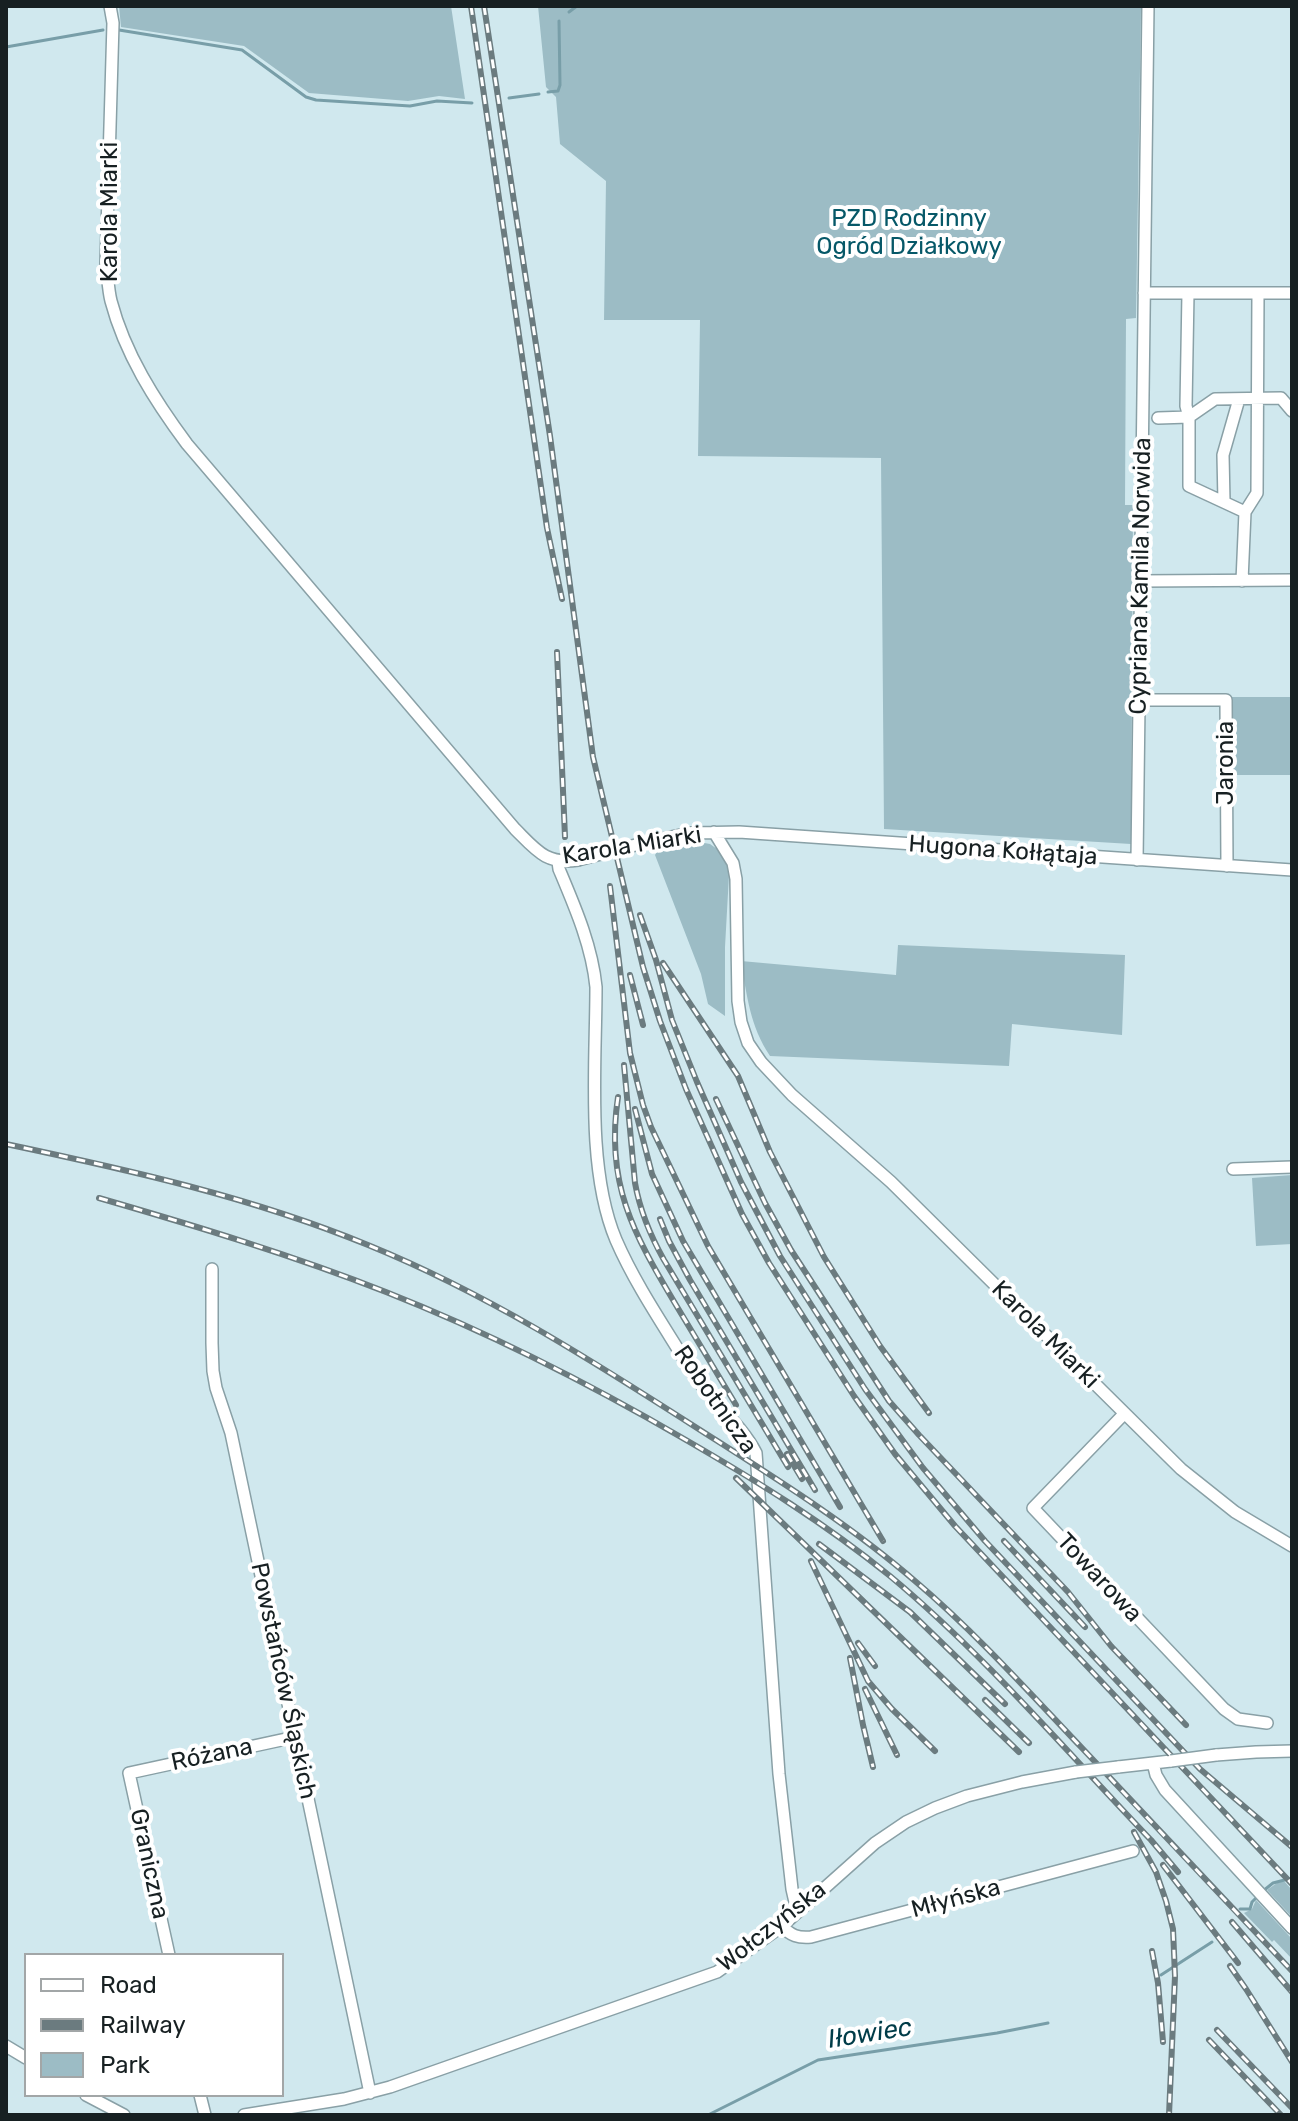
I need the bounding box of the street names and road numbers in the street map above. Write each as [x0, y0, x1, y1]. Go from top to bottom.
street label: Karola Miarki [96, 142, 124, 282]
street label: Cypriana Kamila Norwida [1124, 437, 1158, 715]
street label: Jaronia [1212, 721, 1240, 805]
street label: Karola Miarki [560, 821, 704, 871]
street label: Hugona Kołłątaja [908, 830, 1098, 872]
street label: Karola Miarki [985, 1275, 1105, 1395]
street label: Robotnicza [667, 1340, 763, 1460]
street label: Towarowa [1050, 1527, 1148, 1629]
street label: Powstańców Śląskich [244, 1560, 322, 1802]
street label: Różana [169, 1732, 255, 1778]
street label: Graniczna [123, 1806, 175, 1922]
street label: Młyńska [908, 1873, 1004, 1925]
street label: Wołczyńska [712, 1876, 832, 1978]

